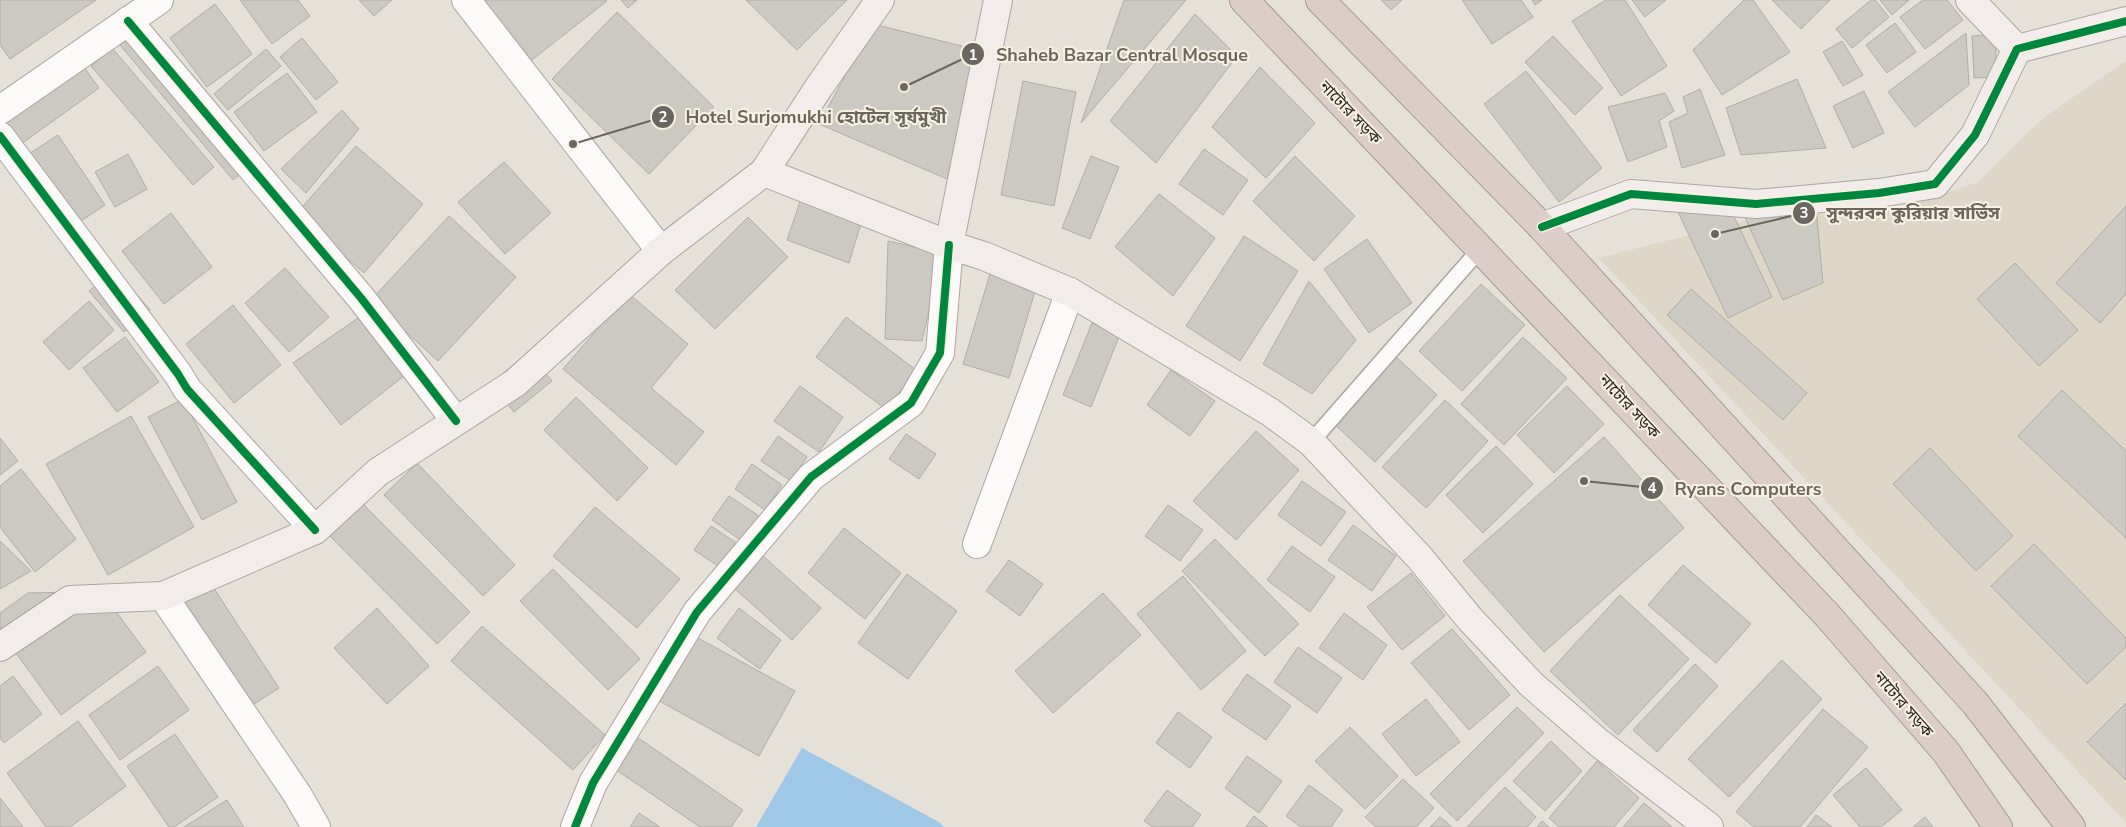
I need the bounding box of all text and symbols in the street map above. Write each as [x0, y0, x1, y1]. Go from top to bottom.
callout: Shaheb Bazar Central Mosque [961, 38, 1258, 71]
text: Shaheb Bazar Central Mosque [996, 43, 1248, 67]
text: 1 [968, 45, 978, 65]
street label: নাটোর সড়ক [1314, 75, 1387, 150]
callout: Hotel Surjomukhi হোটেল সূর্যমুখী [651, 100, 956, 133]
text: Hotel Surjomukhi হোটেল সূর্যমুখী [686, 105, 947, 129]
text: 2 [658, 107, 668, 127]
callout: সুন্দরবন কুরিয়ার সার্ভিস [1791, 197, 2010, 230]
text: সুন্দরবন কুরিয়ার সার্ভিস [1825, 201, 2000, 225]
text: 3 [1799, 203, 1809, 223]
street label: নাটোর সড়ক [1593, 369, 1666, 444]
callout: Ryans Computers [1640, 472, 1832, 505]
text: Ryans Computers [1675, 477, 1822, 501]
text: 4 [1647, 478, 1657, 498]
street label: নাটোর সড়ক [1868, 666, 1939, 743]

